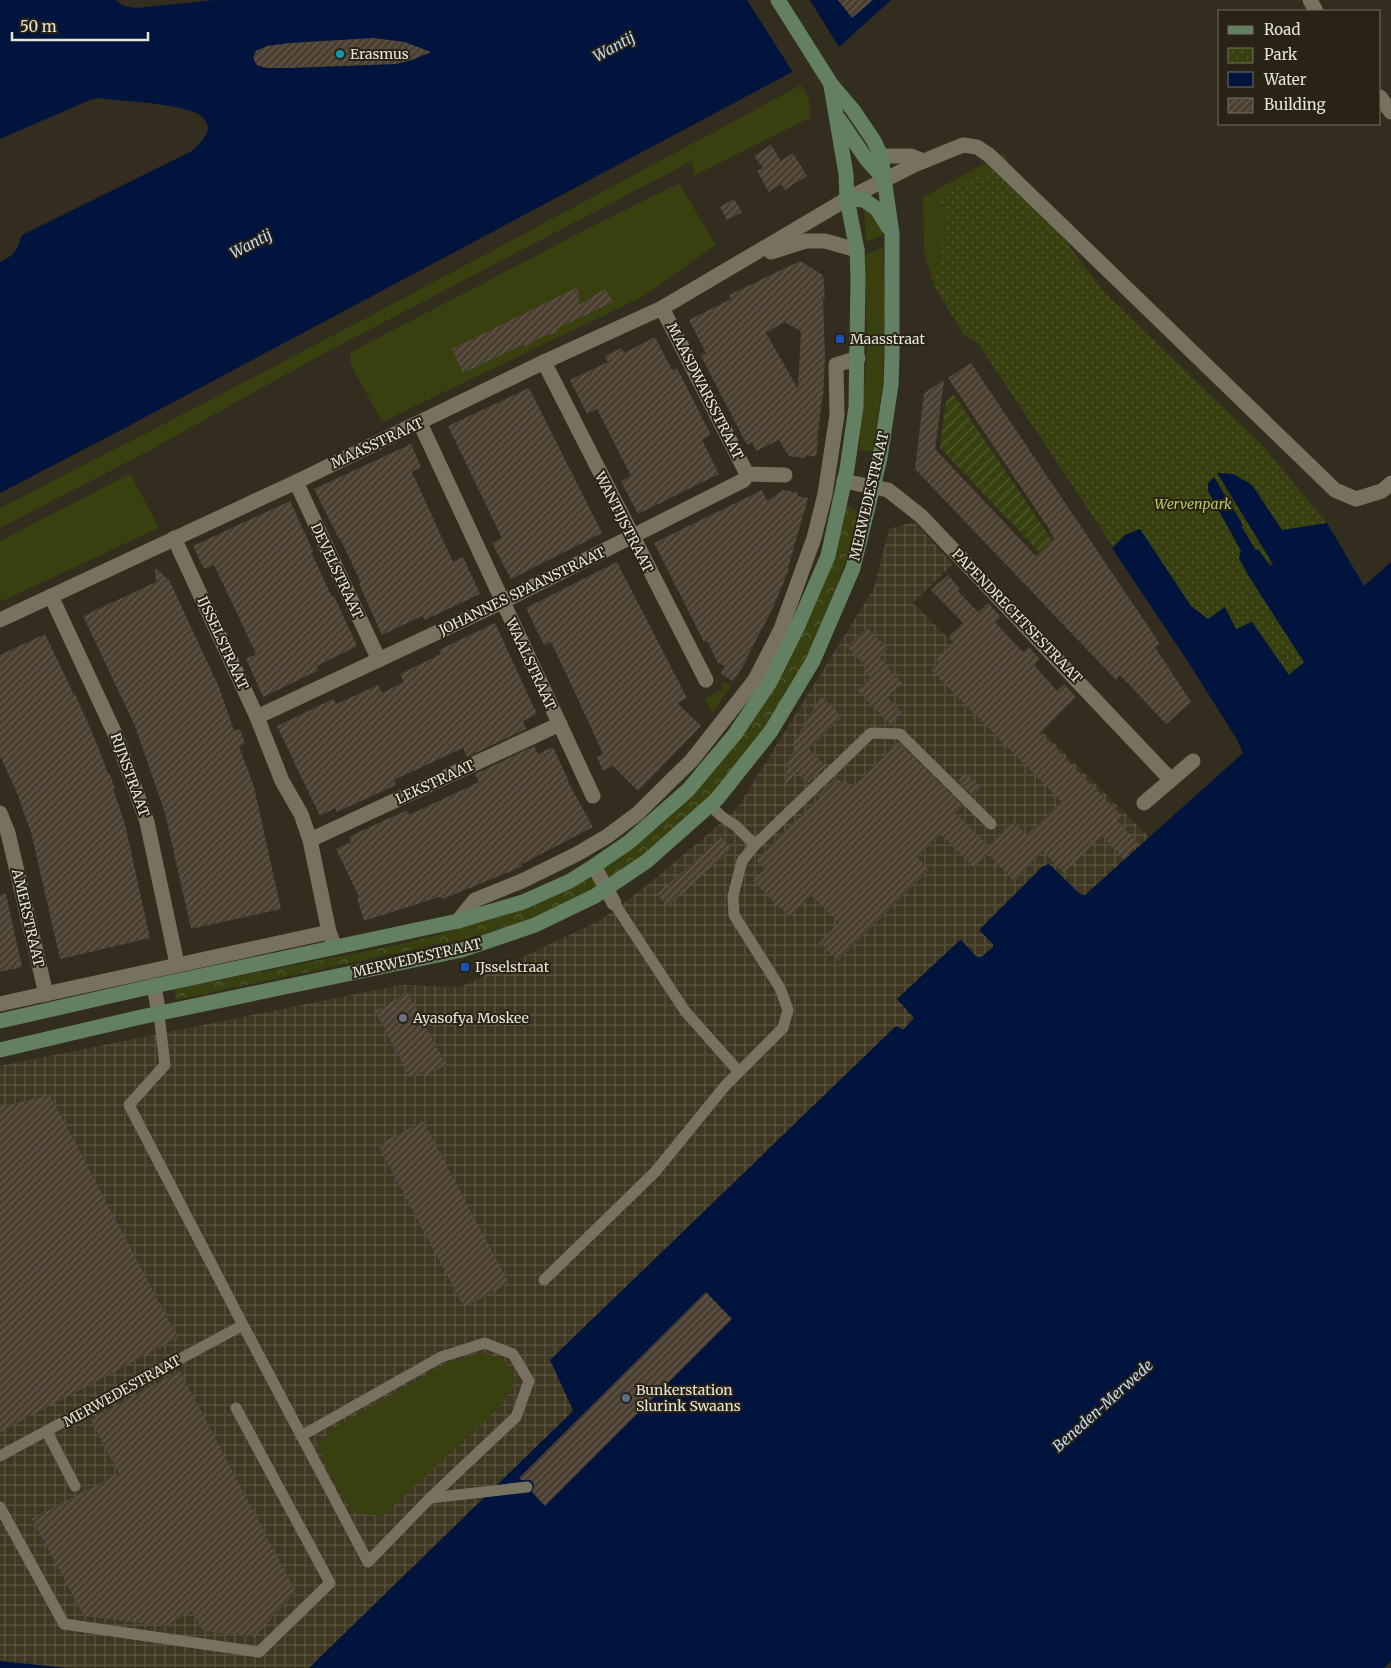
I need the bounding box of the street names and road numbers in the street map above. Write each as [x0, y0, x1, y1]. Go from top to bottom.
street label: MAASDWARSSTRAAT [663, 320, 747, 463]
street label: MAASSTRAAT [328, 414, 426, 472]
street label: MERWEDESTRAAT [845, 429, 893, 562]
street label: WANTIJSTRAAT [590, 468, 657, 576]
street label: DEVELSTRAAT [307, 520, 367, 622]
street label: JOHANNES SPAANSTRAAT [435, 543, 608, 640]
street label: PAPENDRECHTSESTRAAT [948, 545, 1086, 687]
street label: IJSSELSTRAAT [193, 593, 253, 693]
street label: WAALSTRAAT [501, 614, 560, 713]
street label: RIJNSTRAAT [106, 731, 154, 820]
street label: LEKSTRAAT [393, 756, 478, 808]
street label: AMERSTRAAT [8, 866, 48, 969]
street label: MERWEDESTRAAT [351, 934, 484, 982]
street label: MERWEDESTRAAT [60, 1351, 184, 1431]

